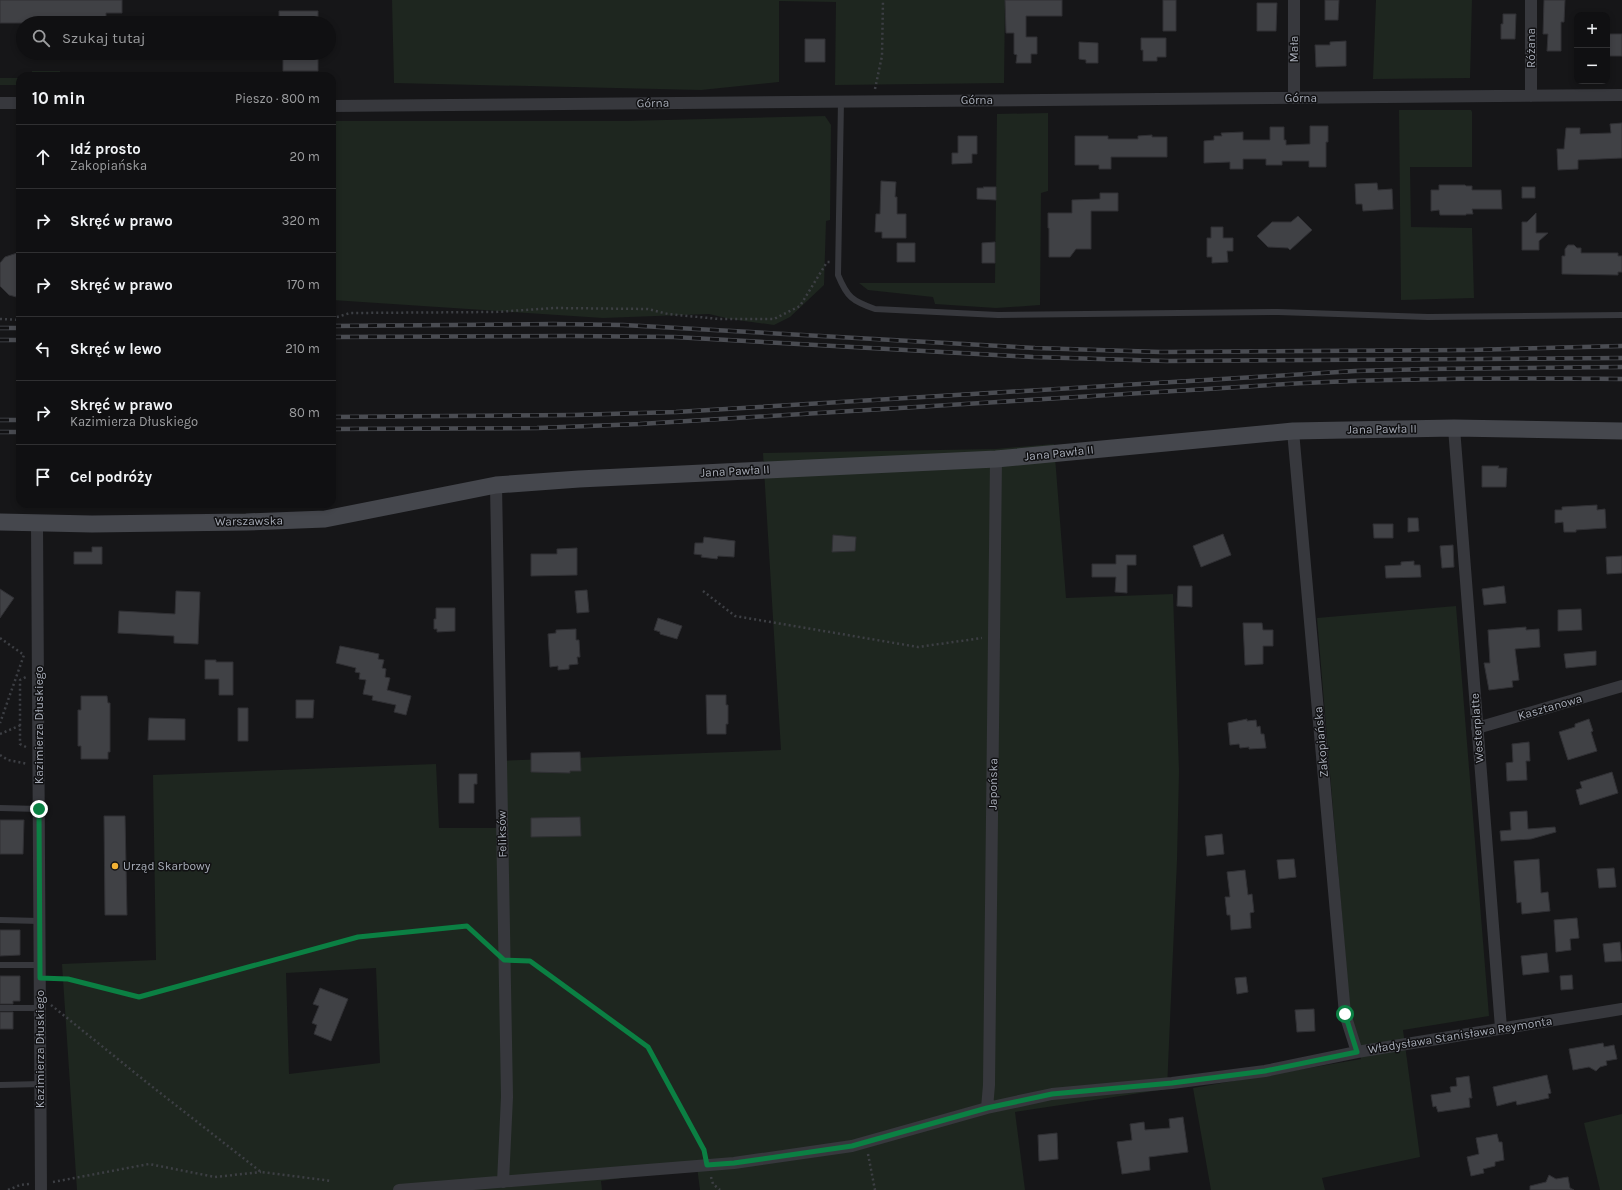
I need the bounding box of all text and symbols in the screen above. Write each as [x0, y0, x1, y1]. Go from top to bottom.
map controls [1574, 12, 1610, 84]
button: + [1574, 12, 1610, 48]
search box [16, 16, 336, 60]
icon: search [30, 27, 52, 49]
street label: Różana [1524, 28, 1538, 68]
text: Szukaj tutaj [62, 29, 146, 47]
street label: Mała [1287, 36, 1301, 62]
button: − [1574, 48, 1610, 84]
text: 10 min [32, 88, 85, 108]
text: Pieszo · 800 m [235, 91, 320, 106]
street label: Górna [1285, 91, 1317, 105]
street label: Górna [961, 93, 993, 107]
street label: Górna [637, 96, 669, 110]
text: Idź prosto [70, 140, 141, 158]
icon: ahead [32, 146, 54, 168]
text: 20 m [290, 149, 320, 164]
text: Zakopiańska [70, 158, 147, 173]
icon: right [32, 210, 54, 232]
text: Skręć w prawo [70, 212, 173, 230]
text: 320 m [282, 213, 320, 228]
icon: right [32, 274, 54, 296]
text: Skręć w prawo [70, 276, 173, 294]
text: 170 m [287, 277, 320, 292]
icon: left [32, 338, 54, 360]
text: Skręć w lewo [70, 340, 162, 358]
text: 210 m [285, 341, 320, 356]
text: Skręć w prawo [70, 396, 173, 414]
icon: right [32, 402, 54, 424]
text: 80 m [289, 405, 320, 420]
text: Kazimierza Dłuskiego [70, 414, 198, 429]
street label: Jana Pawła II [1347, 421, 1417, 437]
street label: Jana Pawła II [1024, 442, 1094, 464]
street label: Jana Pawła II [700, 462, 770, 480]
icon: arrive [32, 466, 54, 488]
text: Cel podróży [70, 468, 152, 486]
street label: Warszawska [215, 513, 283, 529]
street label: Kazimierza Dłuskiego [32, 666, 46, 784]
street label: Kasztanowa [1516, 691, 1584, 723]
street label: Westerplatte [1468, 693, 1486, 763]
street label: Zakopiańska [1311, 706, 1331, 778]
street label: Japońska [986, 758, 1000, 810]
route end [30, 800, 48, 818]
street label: Feliksów [495, 810, 509, 858]
place label: Urząd Skarbowy [123, 859, 211, 873]
marker: Urząd Skarbowy [110, 861, 120, 871]
street label: Kazimierza Dłuskiego [33, 990, 47, 1108]
route start [1336, 1005, 1354, 1023]
street label: Władysława Stanisława Reymonta [1367, 1013, 1553, 1057]

